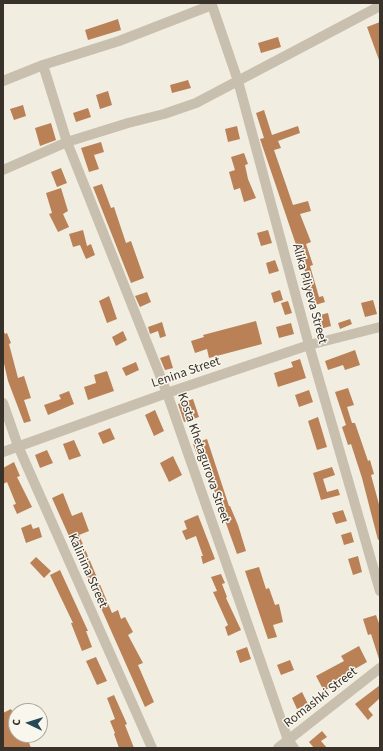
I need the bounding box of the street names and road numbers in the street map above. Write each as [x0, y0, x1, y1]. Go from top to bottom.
street label: Alika Pliyeva Street [288, 242, 330, 346]
street label: Lenina Street [150, 354, 222, 392]
street label: Kosta Khetagurova Street [173, 391, 233, 525]
street label: Kalinina Street [64, 531, 110, 611]
street label: Romashki Street [281, 664, 361, 732]

